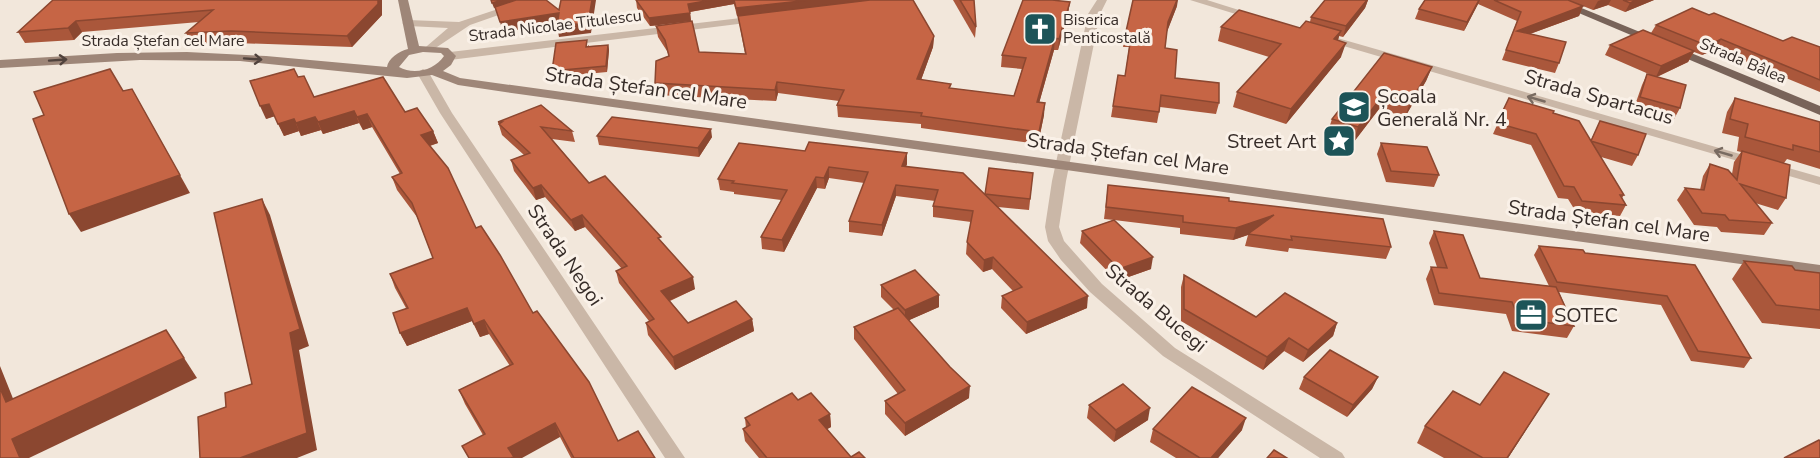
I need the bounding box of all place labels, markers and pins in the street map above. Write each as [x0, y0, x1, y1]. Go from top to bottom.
place label: Biserica Penticostală [1063, 9, 1151, 49]
church icon: Biserica Penticostală [1022, 11, 1058, 47]
place label: Școala Generală Nr. 4 [1377, 83, 1507, 133]
school or university icon: Școala Generală Nr. 4 [1336, 89, 1372, 125]
place icon: Street Art [1321, 123, 1357, 159]
place label: Street Art [1227, 128, 1317, 155]
office icon: SOTEC [1513, 297, 1549, 333]
place label: SOTEC [1554, 302, 1618, 329]

